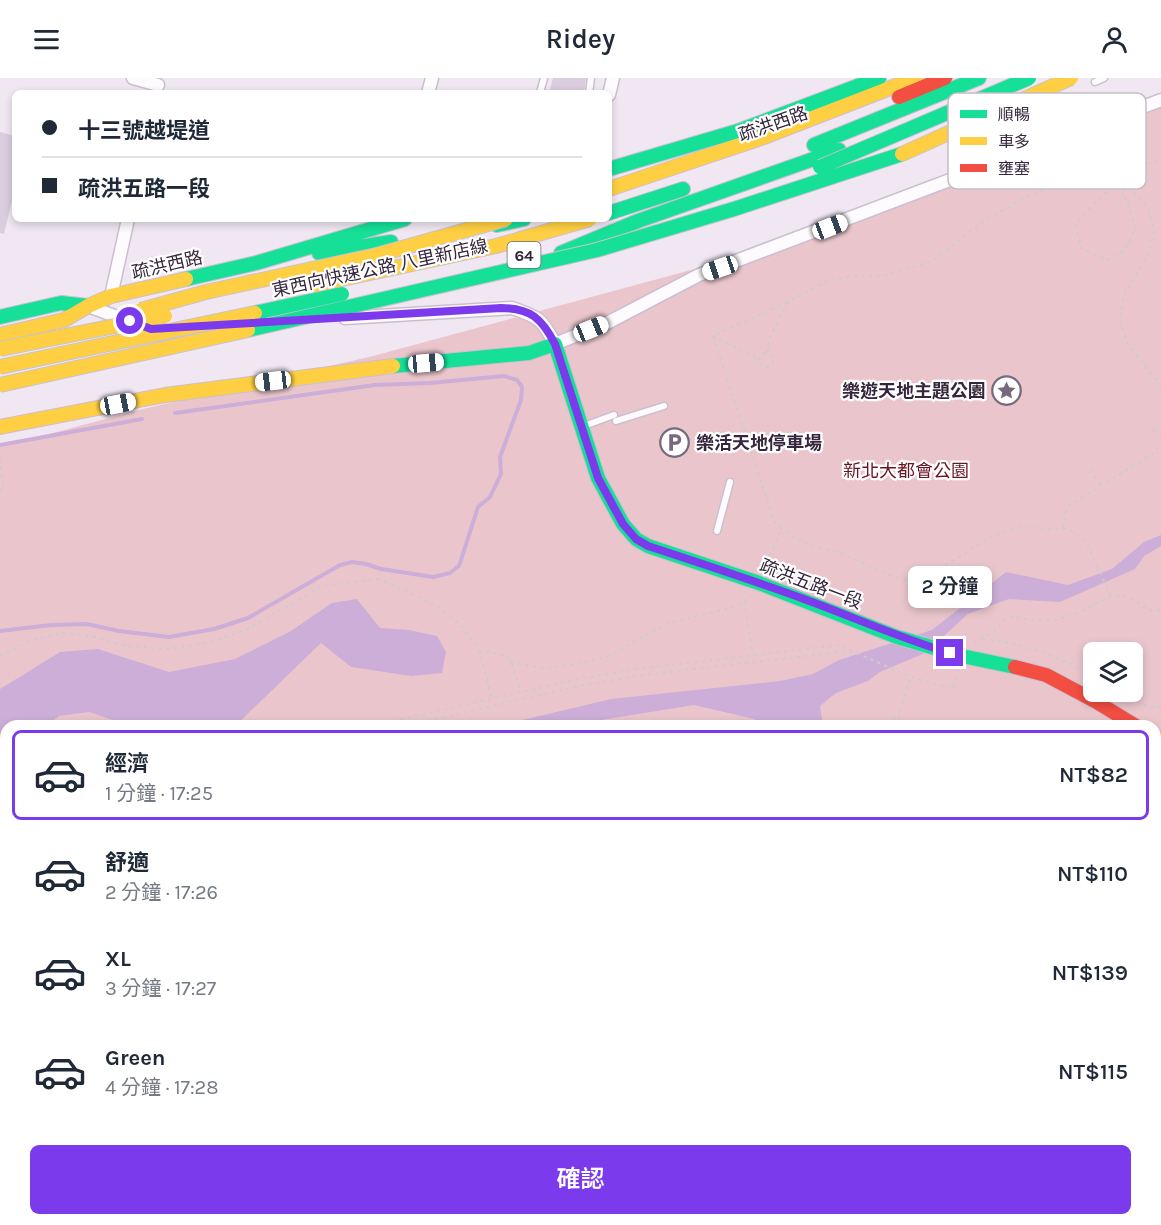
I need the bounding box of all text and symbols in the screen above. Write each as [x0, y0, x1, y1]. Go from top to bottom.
icon: menu [30, 23, 63, 56]
text: Ridey [546, 23, 615, 55]
icon: person [1098, 23, 1131, 56]
legend [948, 93, 1146, 189]
street label: 疏洪西路 [735, 102, 811, 146]
text: 順暢 [998, 105, 1030, 124]
text: 十三號越堤道 [78, 118, 210, 144]
text: 車多 [998, 132, 1030, 151]
text: 壅塞 [998, 159, 1030, 178]
text: 疏洪五路一段 [78, 176, 210, 202]
car [810, 212, 850, 242]
street label: 東西向快速公路 八里新店線 [270, 234, 490, 302]
road number: 64 [508, 242, 540, 268]
street label: 疏洪西路 [129, 246, 205, 284]
car [700, 254, 740, 282]
route start [116, 307, 143, 334]
car [571, 314, 611, 344]
car [407, 352, 445, 374]
car [254, 370, 292, 392]
place icon: 樂遊天地主題公園 [991, 375, 1023, 407]
place label: 樂遊天地主題公園 [842, 380, 986, 402]
car [99, 392, 137, 416]
parking icon: 樂活天地停車場 [659, 427, 691, 459]
place label: 樂活天地停車場 [696, 432, 822, 454]
park label: 新北大都會公園 [843, 460, 969, 482]
street label: 疏洪五路一段 [757, 554, 865, 614]
callout: 2 分鐘 [908, 566, 992, 608]
text: 2 分鐘 [922, 575, 978, 598]
route end [936, 639, 963, 666]
map controls [1083, 642, 1143, 702]
button: layers [1083, 642, 1143, 702]
icon: car [33, 748, 87, 802]
text: 經濟 [105, 751, 149, 777]
text: NT$82 [1059, 762, 1128, 788]
text: 1 分鐘 · 17:25 [105, 782, 213, 805]
icon: car [33, 847, 87, 901]
text: 舒適 [105, 850, 149, 876]
text: NT$110 [1057, 861, 1128, 887]
text: 2 分鐘 · 17:26 [105, 881, 218, 904]
icon: car [33, 946, 87, 1000]
text: XL [105, 946, 131, 972]
text: NT$139 [1052, 960, 1128, 986]
text: 3 分鐘 · 17:27 [105, 977, 216, 1000]
icon: car [33, 1045, 87, 1099]
text: Green [105, 1045, 166, 1071]
text: NT$115 [1058, 1059, 1128, 1085]
text: 4 分鐘 · 17:28 [105, 1076, 218, 1099]
button: 確認 [30, 1145, 1131, 1214]

